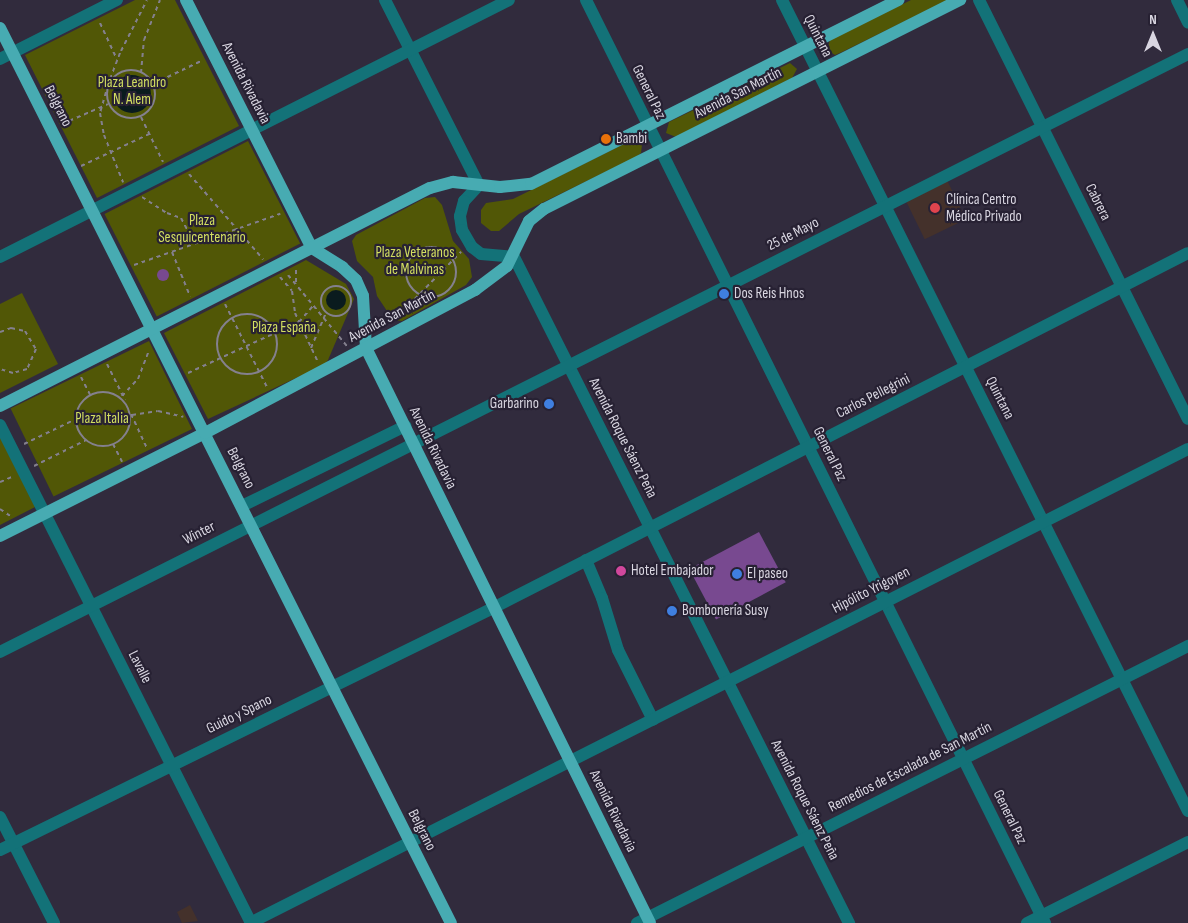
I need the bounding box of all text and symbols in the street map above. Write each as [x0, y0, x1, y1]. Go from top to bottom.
north arrow [1128, 10, 1178, 60]
text: N [1149, 11, 1157, 28]
street label: Quintana [800, 12, 836, 60]
street label: Avenida Rivadavia [218, 39, 274, 127]
street label: General Paz [628, 62, 670, 122]
street label: Avenida San Martín [691, 63, 785, 123]
park label: Plaza Leandro N. Alem [98, 73, 166, 108]
street label: Belgrano [40, 82, 76, 130]
place label: Bambi [616, 130, 647, 148]
marker: Bambi [600, 133, 612, 145]
street label: Cabrera [1081, 181, 1115, 223]
place label: Clínica Centro Médico Privado [946, 190, 1022, 225]
marker: Clínica Centro Médico Privado [928, 201, 942, 215]
park label: Plaza Sesquicentenario [158, 211, 246, 246]
street label: 25 de Mayo [764, 213, 822, 255]
park label: Plaza Veteranos de Malvinas [375, 243, 455, 278]
place label: Dos Reis Hnos [734, 285, 804, 303]
street label: Avenida San Martín [346, 286, 438, 346]
marker: Dos Reis Hnos [718, 288, 730, 300]
park label: Plaza España [252, 319, 316, 337]
street label: Carlos Pellegrini [833, 370, 913, 422]
street label: Quintana [982, 374, 1018, 422]
street label: Avenida Roque Sáenz Peña [585, 375, 661, 501]
place label: Garbarino [490, 395, 539, 413]
marker: Garbarino [543, 398, 555, 410]
street label: Avenida Rivadavia [405, 404, 461, 492]
park label: Plaza Italia [75, 410, 129, 428]
street label: General Paz [809, 424, 851, 484]
street label: Belgrano [223, 444, 259, 492]
street label: Winter [180, 517, 218, 549]
place label: Hotel Embajador [631, 562, 714, 580]
street label: Hipólito Yrigoyen [829, 563, 913, 617]
marker: Hotel Embajador [615, 565, 627, 577]
place label: El paseo [747, 565, 788, 583]
marker: El paseo [731, 568, 743, 580]
place label: Bombonería Susy [682, 602, 769, 620]
marker: Bombonería Susy [666, 605, 678, 617]
street label: Lavalle [124, 648, 156, 686]
street label: Guido y Spano [203, 690, 275, 738]
street label: Remedios de Escalada de San Martín [825, 718, 995, 816]
street label: Avenida Roque Sáenz Peña [767, 737, 843, 863]
street label: Avenida Rivadavia [585, 767, 641, 855]
street label: General Paz [989, 787, 1031, 847]
street label: Belgrano [404, 806, 440, 854]

